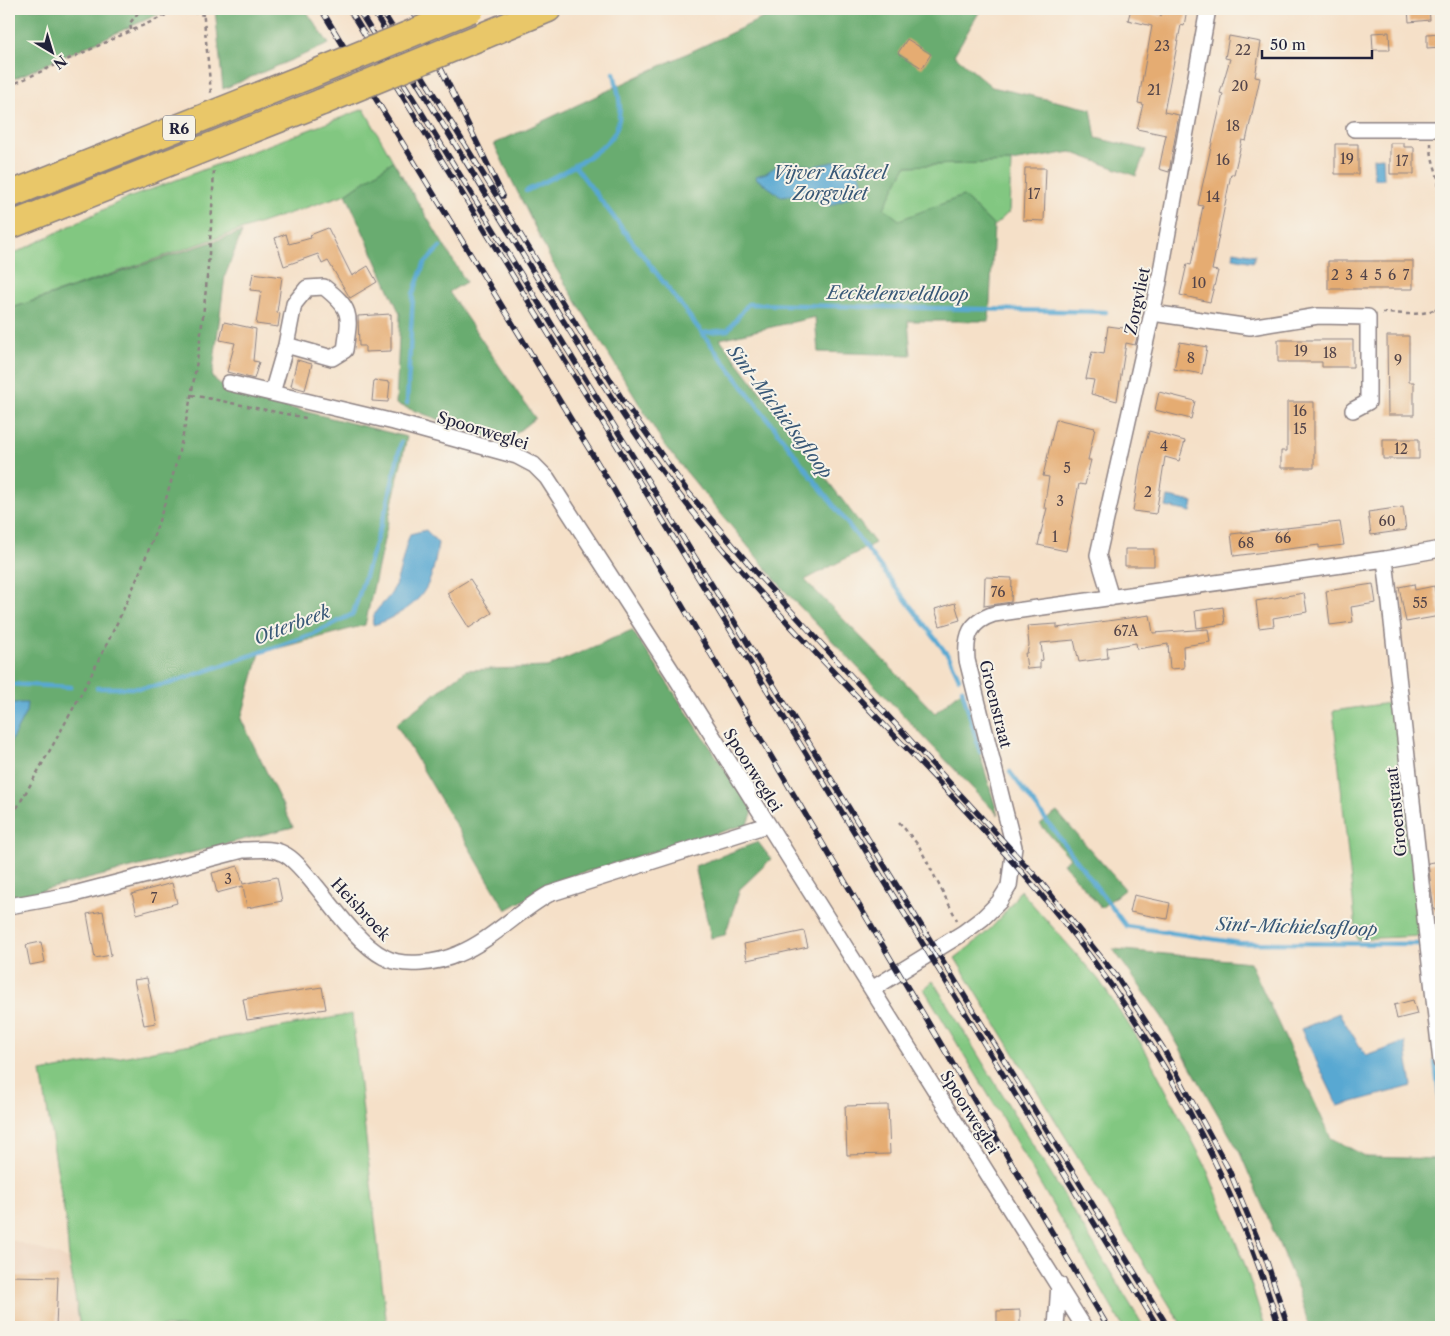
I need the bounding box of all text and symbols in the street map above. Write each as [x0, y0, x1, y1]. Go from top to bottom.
north arrow [28, 28, 78, 78]
scale bar [1262, 28, 1372, 60]
text: 50 m [1270, 35, 1306, 54]
house number: 23 [1154, 37, 1170, 55]
house number: 22 [1235, 41, 1251, 59]
text: N [50, 51, 70, 73]
house number: 20 [1232, 77, 1249, 95]
house number: 21 [1147, 81, 1161, 99]
road number: R6 [163, 116, 195, 140]
house number: 18 [1226, 117, 1240, 135]
house number: 19 [1340, 150, 1354, 168]
house number: 16 [1216, 151, 1230, 169]
house number: 17 [1396, 152, 1408, 170]
water label: Vijver Kasteel Zorgvliet [773, 162, 890, 205]
house number: 17 [1028, 185, 1040, 203]
house number: 14 [1206, 188, 1220, 206]
street label: Zorgvliet [1120, 265, 1154, 337]
house number: 2 [1331, 266, 1339, 284]
house number: 3 [1345, 266, 1353, 284]
house number: 4 [1360, 266, 1368, 284]
house number: 5 [1374, 266, 1382, 284]
house number: 6 [1388, 266, 1396, 284]
house number: 7 [1403, 266, 1410, 284]
house number: 10 [1192, 274, 1206, 292]
water label: Eeckelenveldloop [825, 282, 969, 306]
water label: Sint-Michielsafloop [722, 340, 837, 483]
house number: 19 [1294, 342, 1308, 360]
house number: 18 [1323, 344, 1337, 362]
house number: 8 [1187, 349, 1195, 367]
house number: 9 [1394, 351, 1402, 369]
house number: 16 [1293, 402, 1307, 420]
street label: Spoorweglei [435, 407, 531, 453]
house number: 15 [1293, 420, 1307, 438]
house number: 4 [1160, 437, 1168, 455]
house number: 12 [1394, 440, 1408, 458]
house number: 5 [1063, 459, 1071, 477]
house number: 2 [1144, 483, 1152, 501]
house number: 3 [1056, 492, 1064, 510]
house number: 60 [1378, 512, 1396, 530]
house number: 1 [1052, 528, 1058, 546]
house number: 66 [1275, 529, 1291, 547]
house number: 68 [1238, 534, 1254, 552]
house number: 76 [991, 583, 1005, 601]
house number: 55 [1412, 594, 1428, 612]
water label: Otterbeek [251, 600, 334, 650]
house number: 67A [1114, 622, 1139, 640]
street label: Groenstraat [975, 658, 1017, 750]
street label: Spoorweglei [719, 725, 787, 815]
street label: Groenstraat [1381, 766, 1411, 858]
house number: 3 [224, 870, 232, 888]
street label: Heisbroek [327, 874, 396, 945]
house number: 7 [151, 889, 158, 907]
water label: Sint-Michielsafloop [1215, 913, 1378, 941]
street label: Spoorweglei [936, 1067, 1004, 1157]

